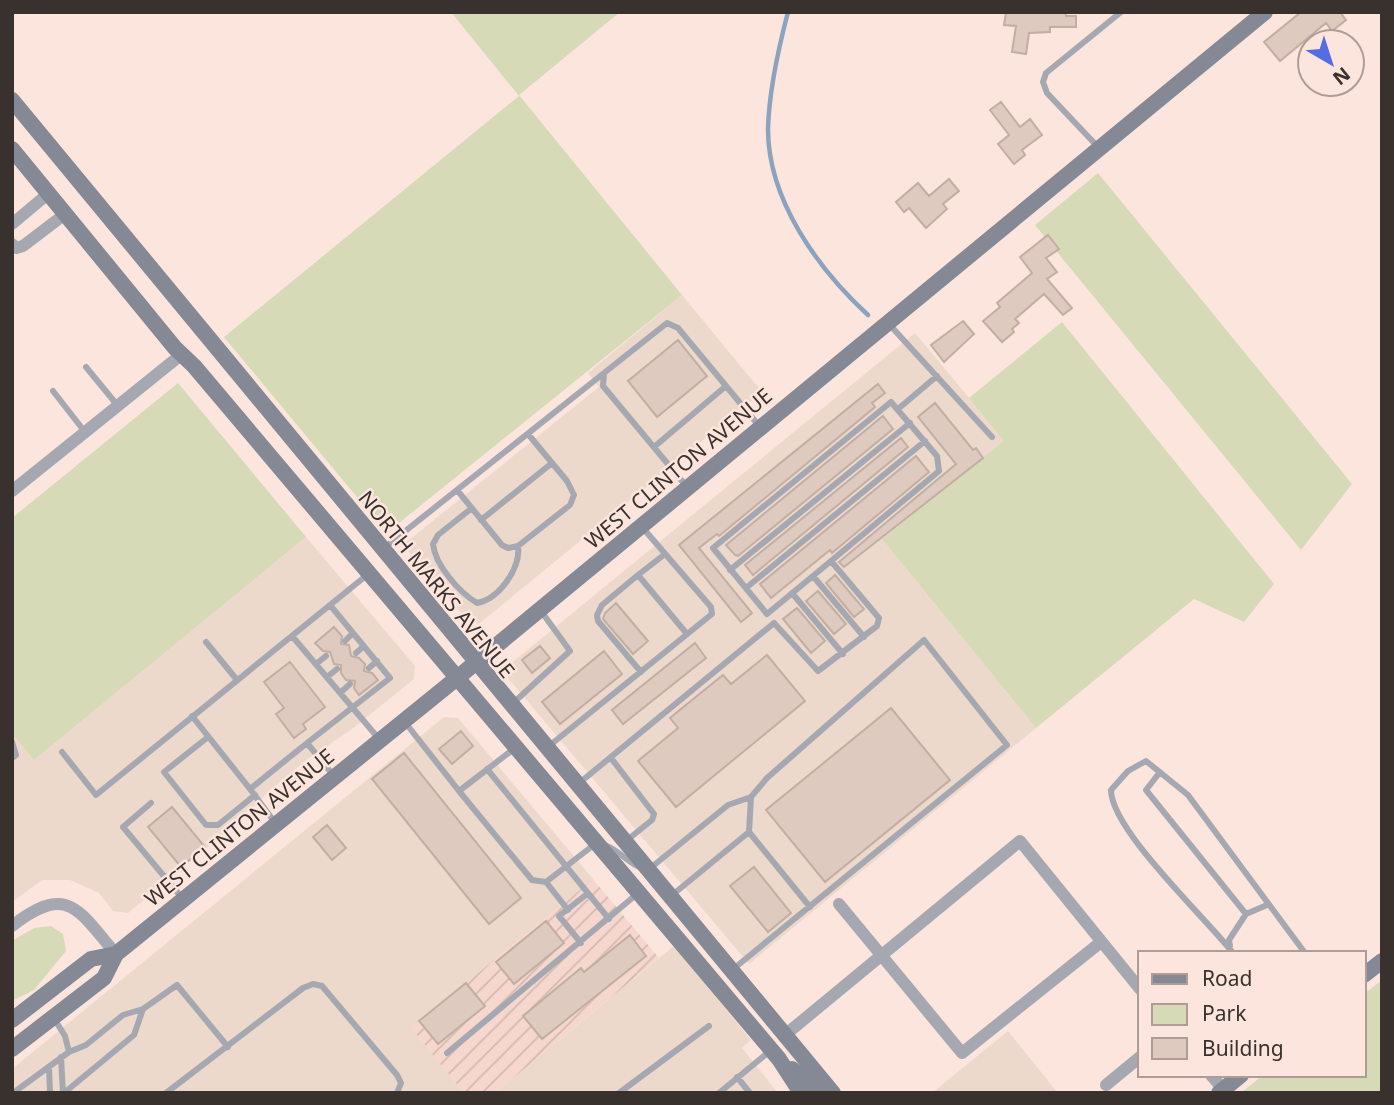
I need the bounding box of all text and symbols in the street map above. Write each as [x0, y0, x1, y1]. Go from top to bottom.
north arrow [1296, 28, 1366, 98]
text: N [1328, 61, 1356, 91]
street label: WEST CLINTON AVENUE [579, 381, 777, 555]
street label: NORTH MARKS AVENUE [353, 484, 521, 684]
street label: WEST CLINTON AVENUE [138, 742, 340, 912]
legend [1138, 951, 1366, 1077]
text: Road [1202, 964, 1252, 992]
text: Park [1202, 999, 1247, 1027]
text: Building [1202, 1034, 1284, 1062]

